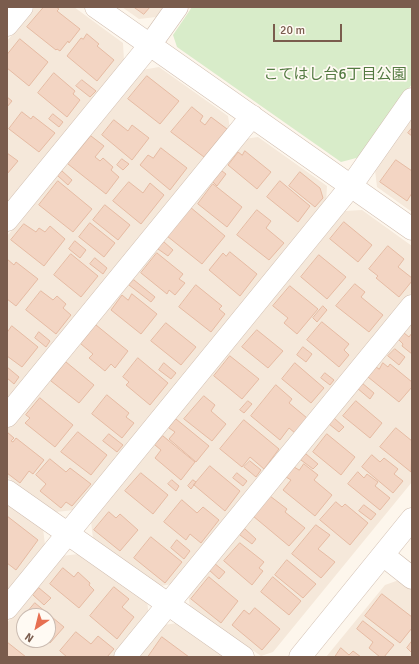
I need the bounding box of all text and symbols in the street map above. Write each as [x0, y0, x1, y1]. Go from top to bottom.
scale bar [275, 16, 344, 42]
text: 20 m [280, 23, 305, 38]
park label: こてはし台6丁目公園 [263, 66, 407, 84]
north arrow [16, 608, 56, 648]
text: N [23, 630, 36, 645]

